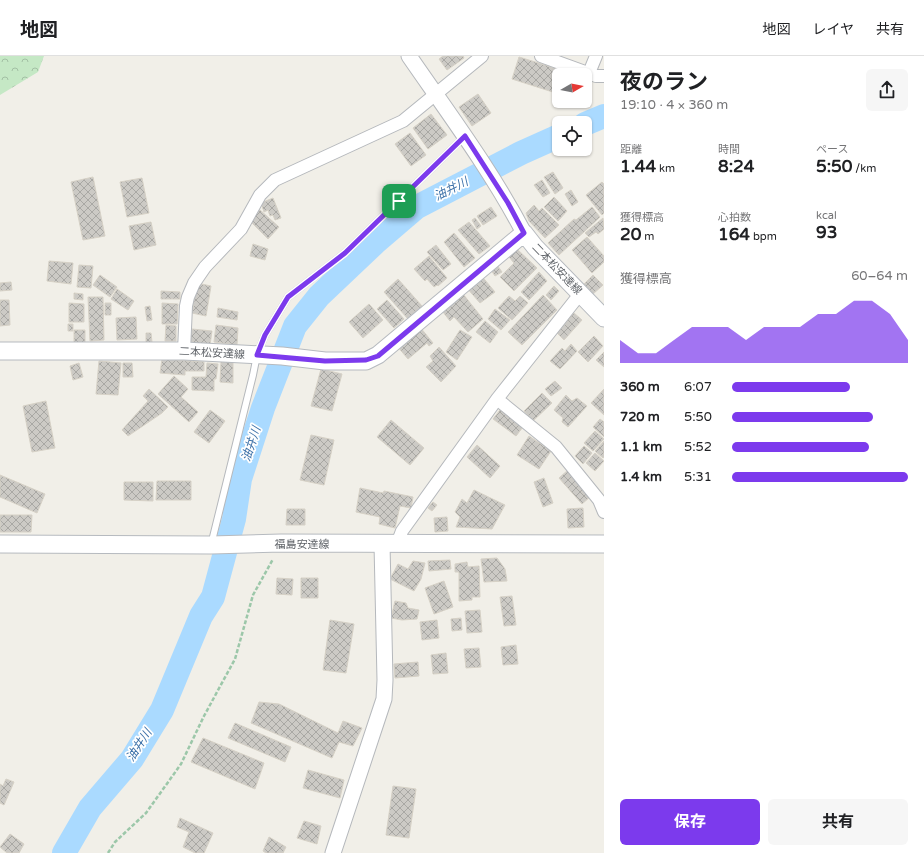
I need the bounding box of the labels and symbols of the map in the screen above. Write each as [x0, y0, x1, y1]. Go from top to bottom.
north arrow [552, 68, 592, 108]
water label: 油井川 [432, 174, 472, 203]
pin [382, 184, 416, 218]
street label: 二本松安達線 [529, 241, 585, 297]
street label: 二本松安達線 [179, 345, 245, 361]
water label: 油井川 [239, 423, 264, 463]
street label: 福島安達線 [275, 538, 330, 551]
water label: 油井川 [123, 724, 156, 764]

